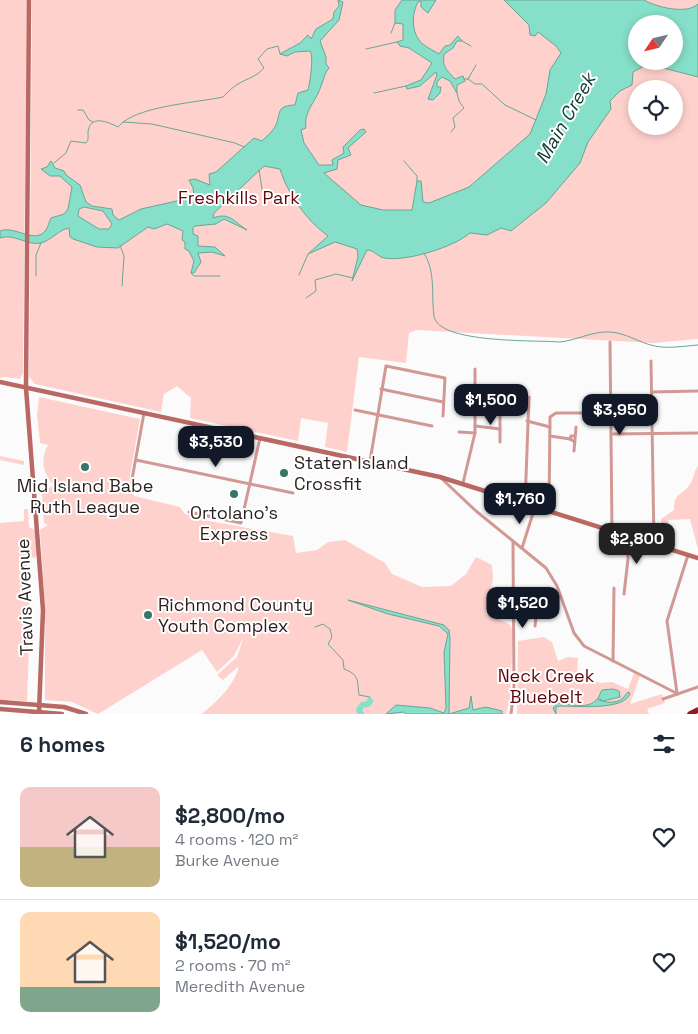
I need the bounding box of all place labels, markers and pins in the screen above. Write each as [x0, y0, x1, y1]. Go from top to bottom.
pin: $1,500 [450, 384, 532, 426]
pin: $3,950 [579, 394, 661, 436]
pin: $3,530 [175, 426, 257, 468]
place label: Staten Island Crossfit [294, 451, 409, 495]
marker: Mid Island Babe Ruth League [79, 461, 91, 473]
marker: Staten Island Crossfit [278, 467, 290, 479]
place label: Mid Island Babe Ruth League [17, 474, 153, 518]
pin: $1,760 [479, 482, 561, 525]
marker: Ortolano's Express [228, 488, 240, 500]
place label: Ortolano's Express [190, 501, 278, 545]
pin: $2,800 [596, 522, 678, 565]
pin: $1,520 [482, 586, 564, 629]
place label: Richmond County Youth Complex [158, 593, 313, 637]
marker: Richmond County Youth Complex [142, 609, 154, 621]

